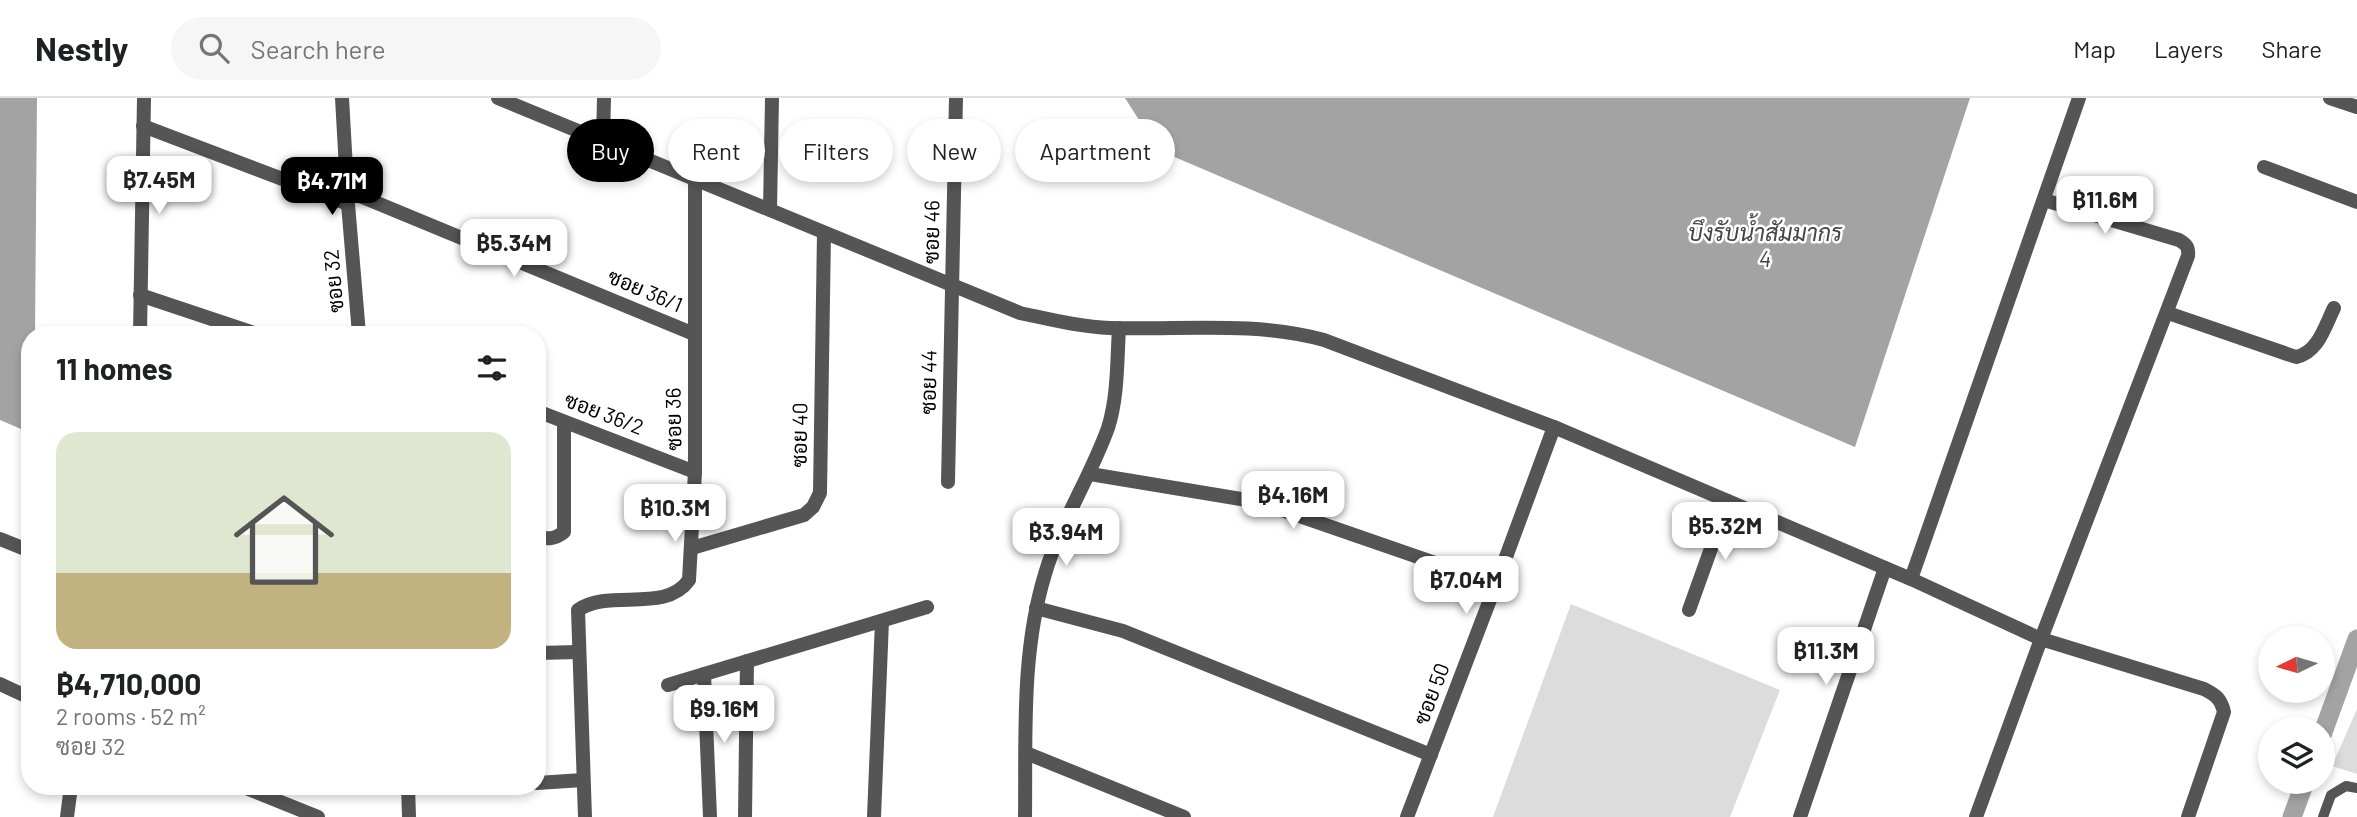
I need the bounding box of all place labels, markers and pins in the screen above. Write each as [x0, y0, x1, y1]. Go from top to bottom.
pin: ฿7.45M [102, 156, 216, 216]
pin: ฿4.71M [275, 158, 389, 217]
pin: ฿11.6M [2048, 176, 2162, 236]
pin: ฿5.34M [457, 220, 571, 279]
pin: ฿4.16M [1236, 472, 1350, 531]
pin: ฿10.3M [618, 484, 732, 544]
pin: ฿5.32M [1668, 503, 1782, 562]
pin: ฿3.94M [1009, 508, 1123, 568]
pin: ฿7.04M [1409, 556, 1523, 616]
pin: ฿11.3M [1769, 628, 1883, 687]
pin: ฿9.16M [667, 686, 781, 745]

